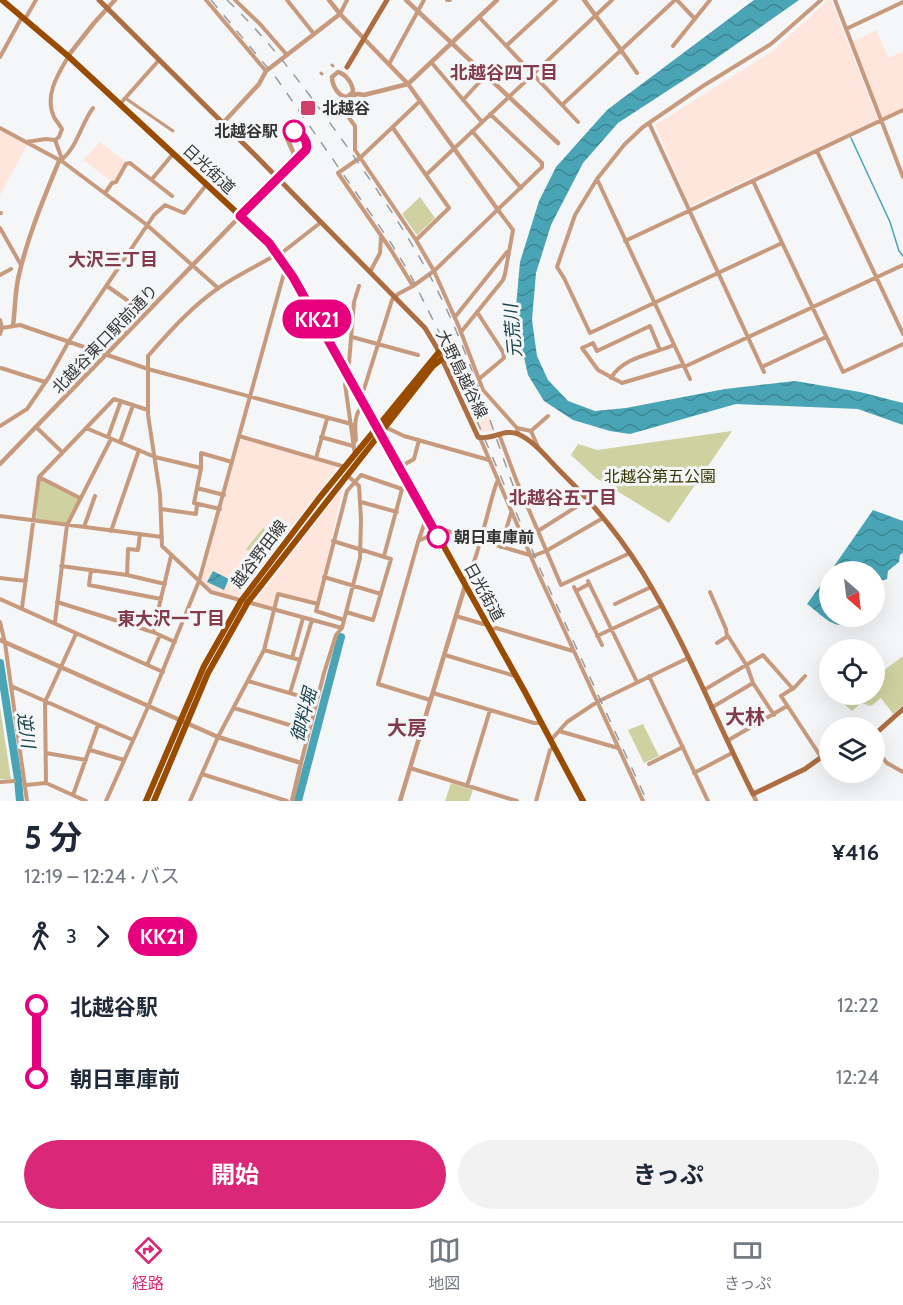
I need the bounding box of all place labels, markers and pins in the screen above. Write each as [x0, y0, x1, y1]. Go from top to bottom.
marker: 北越谷 [299, 99, 317, 117]
place label: 北越谷 [322, 99, 370, 118]
marker: 北越谷駅 [283, 120, 305, 142]
place label: 北越谷駅 [214, 122, 278, 141]
marker: 朝日車庫前 [427, 526, 449, 548]
place label: 朝日車庫前 [454, 528, 534, 547]

